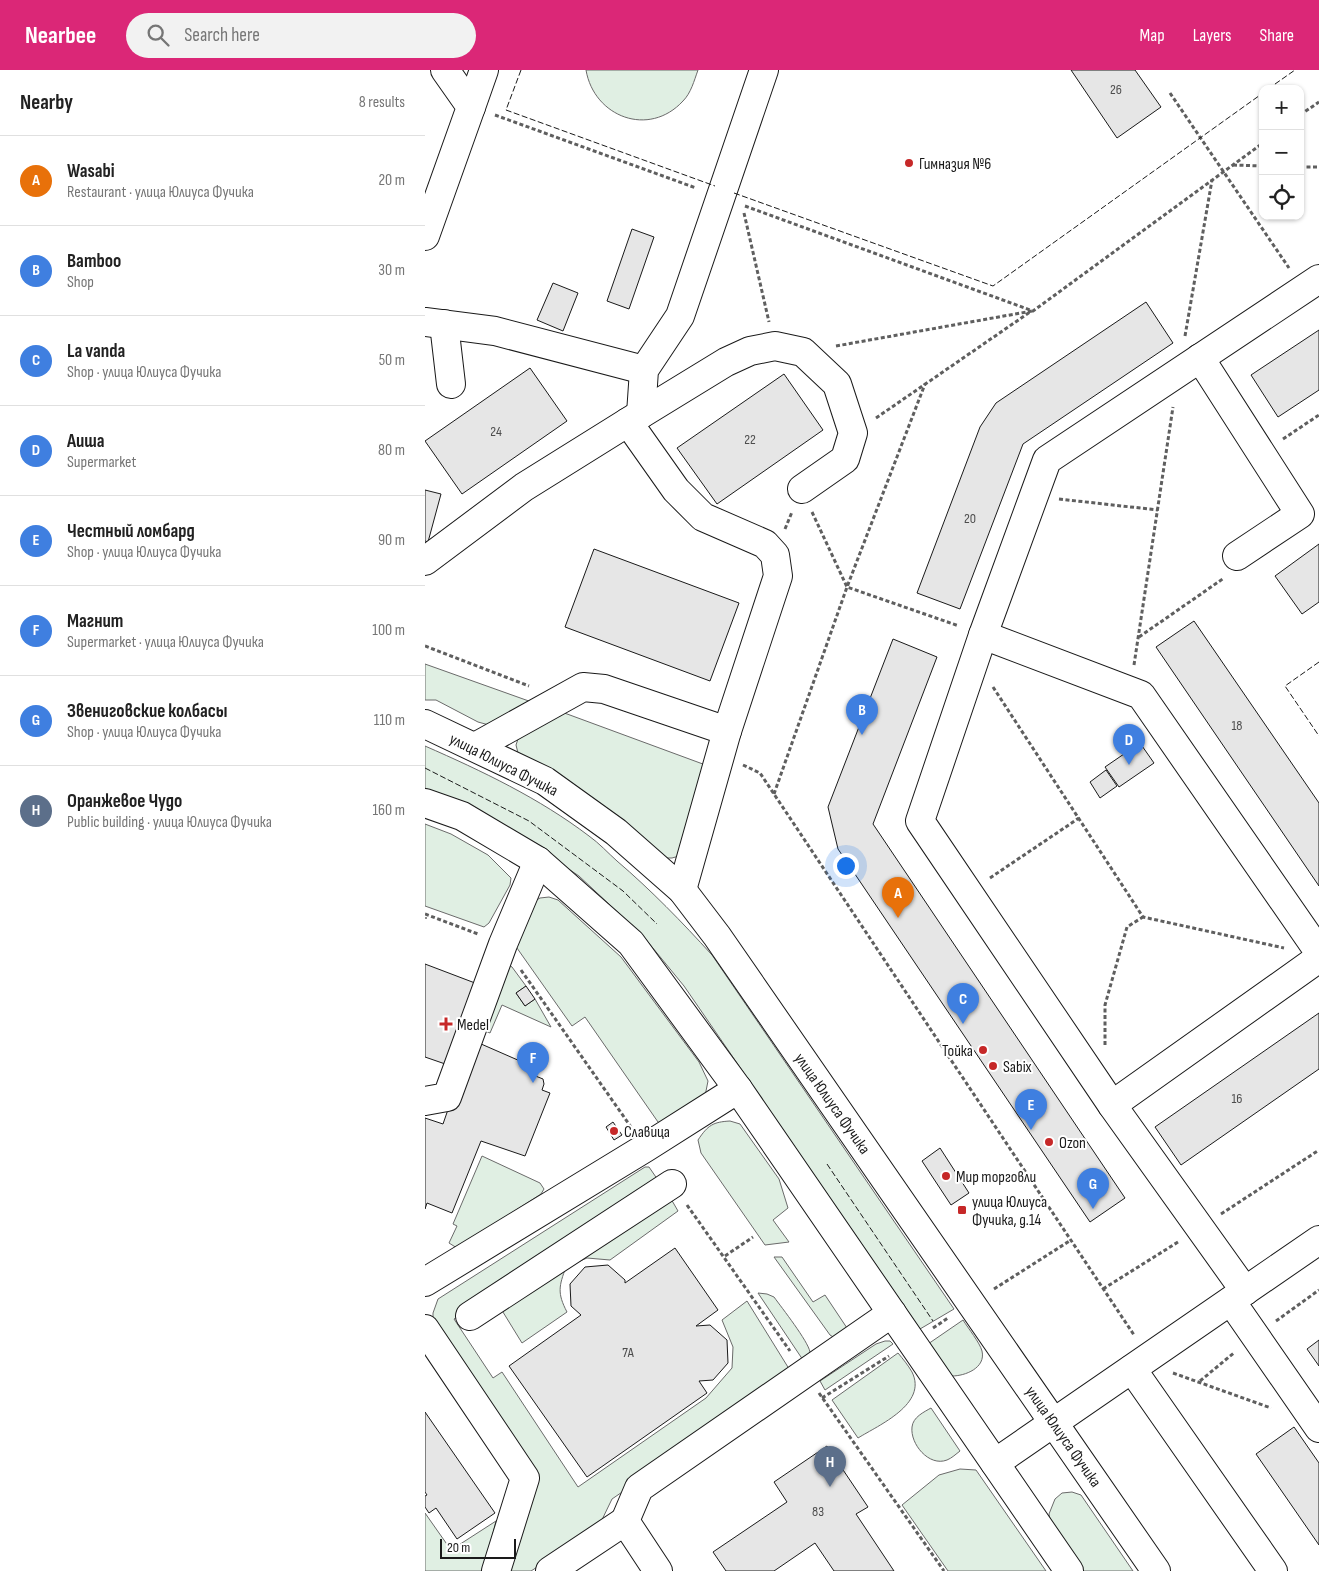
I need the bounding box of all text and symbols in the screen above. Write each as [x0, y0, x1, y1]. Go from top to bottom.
search box [126, 13, 476, 58]
text: Nearbee [25, 21, 96, 50]
icon: search [144, 21, 172, 49]
text: Search here [184, 24, 260, 47]
text: Map [1140, 25, 1165, 46]
text: Layers [1193, 25, 1232, 46]
text: Share [1260, 25, 1294, 46]
house number: 26 [1110, 81, 1122, 98]
map controls [1259, 85, 1304, 220]
button: + [1259, 85, 1304, 130]
text: Nearby [20, 90, 73, 115]
text: 8 results [359, 93, 405, 112]
button: − [1259, 130, 1304, 175]
place label: Гимназия №6 [919, 155, 991, 174]
marker: Гимназия №6 [903, 157, 915, 169]
text: Wasabi [67, 160, 115, 183]
text: A [32, 171, 40, 190]
text: 20 m [378, 171, 405, 190]
button: locate [1259, 175, 1304, 220]
text: Restaurant · улица Юлиуса Фучика [67, 183, 254, 202]
text: Bamboo [67, 250, 121, 273]
text: B [32, 261, 40, 280]
text: 30 m [378, 261, 405, 280]
text: Shop [67, 273, 94, 292]
text: La vanda [67, 340, 125, 363]
text: C [32, 351, 40, 370]
text: 50 m [379, 351, 405, 370]
text: Shop · улица Юлиуса Фучика [67, 363, 221, 382]
house number: 24 [490, 423, 502, 440]
text: Аиша [67, 430, 105, 453]
house number: 22 [744, 431, 756, 448]
text: D [32, 441, 40, 460]
text: 80 m [378, 441, 405, 460]
text: Supermarket [67, 453, 136, 472]
house number: 20 [964, 510, 976, 527]
text: Честный ломбард [67, 520, 195, 543]
text: E [33, 531, 39, 550]
text: 90 m [378, 531, 405, 550]
text: Shop · улица Юлиуса Фучика [67, 543, 221, 562]
text: Магнит [67, 610, 123, 633]
text: F [33, 621, 39, 640]
text: 100 m [372, 621, 405, 640]
text: Supermarket · улица Юлиуса Фучика [67, 633, 264, 652]
pin: B [846, 694, 878, 735]
text: Звениговские колбасы [67, 700, 228, 723]
text: G [32, 711, 40, 730]
text: 110 m [374, 711, 405, 730]
house number: 18 [1231, 717, 1243, 734]
text: Shop · улица Юлиуса Фучика [67, 723, 221, 742]
pin: D [1113, 724, 1145, 765]
street label: улица Юлиуса Фучика [446, 730, 561, 801]
text: Оранжевое Чудо [67, 790, 182, 813]
text: H [32, 801, 40, 820]
text: 160 m [372, 801, 405, 820]
text: Public building · улица Юлиуса Фучика [67, 813, 272, 832]
your location [833, 853, 859, 879]
pin: A [882, 877, 914, 918]
pin: C [947, 983, 979, 1024]
place label: Medel [457, 1016, 489, 1035]
marker: Medel [439, 1017, 453, 1031]
pin: F [517, 1042, 549, 1083]
place label: Тойка [942, 1042, 973, 1061]
marker: Тойка [977, 1044, 989, 1056]
street label: улица Юлиуса Фучика [790, 1050, 874, 1158]
place label: Sabix [1003, 1058, 1032, 1077]
marker: Sabix [987, 1060, 999, 1072]
pin: E [1015, 1089, 1047, 1130]
house number: 16 [1231, 1090, 1243, 1107]
place label: Славица [624, 1123, 670, 1142]
marker: Славица [608, 1125, 620, 1137]
place label: Ozon [1059, 1134, 1086, 1153]
marker: Ozon [1043, 1136, 1055, 1148]
place label: Мир торговли [956, 1168, 1036, 1187]
pin: G [1077, 1168, 1109, 1209]
marker: Мир торговли [940, 1170, 952, 1182]
place label: улица Юлиуса Фучика, д.14 [972, 1193, 1047, 1230]
marker: улица Юлиуса Фучика, д.14 [956, 1204, 968, 1216]
house number: 7А [622, 1344, 635, 1361]
street label: улица Юлиуса Фучика [1021, 1383, 1105, 1491]
pin: H [814, 1446, 846, 1487]
house number: 83 [812, 1503, 824, 1520]
scale bar [440, 1536, 516, 1559]
text: 20 m [447, 1539, 470, 1556]

